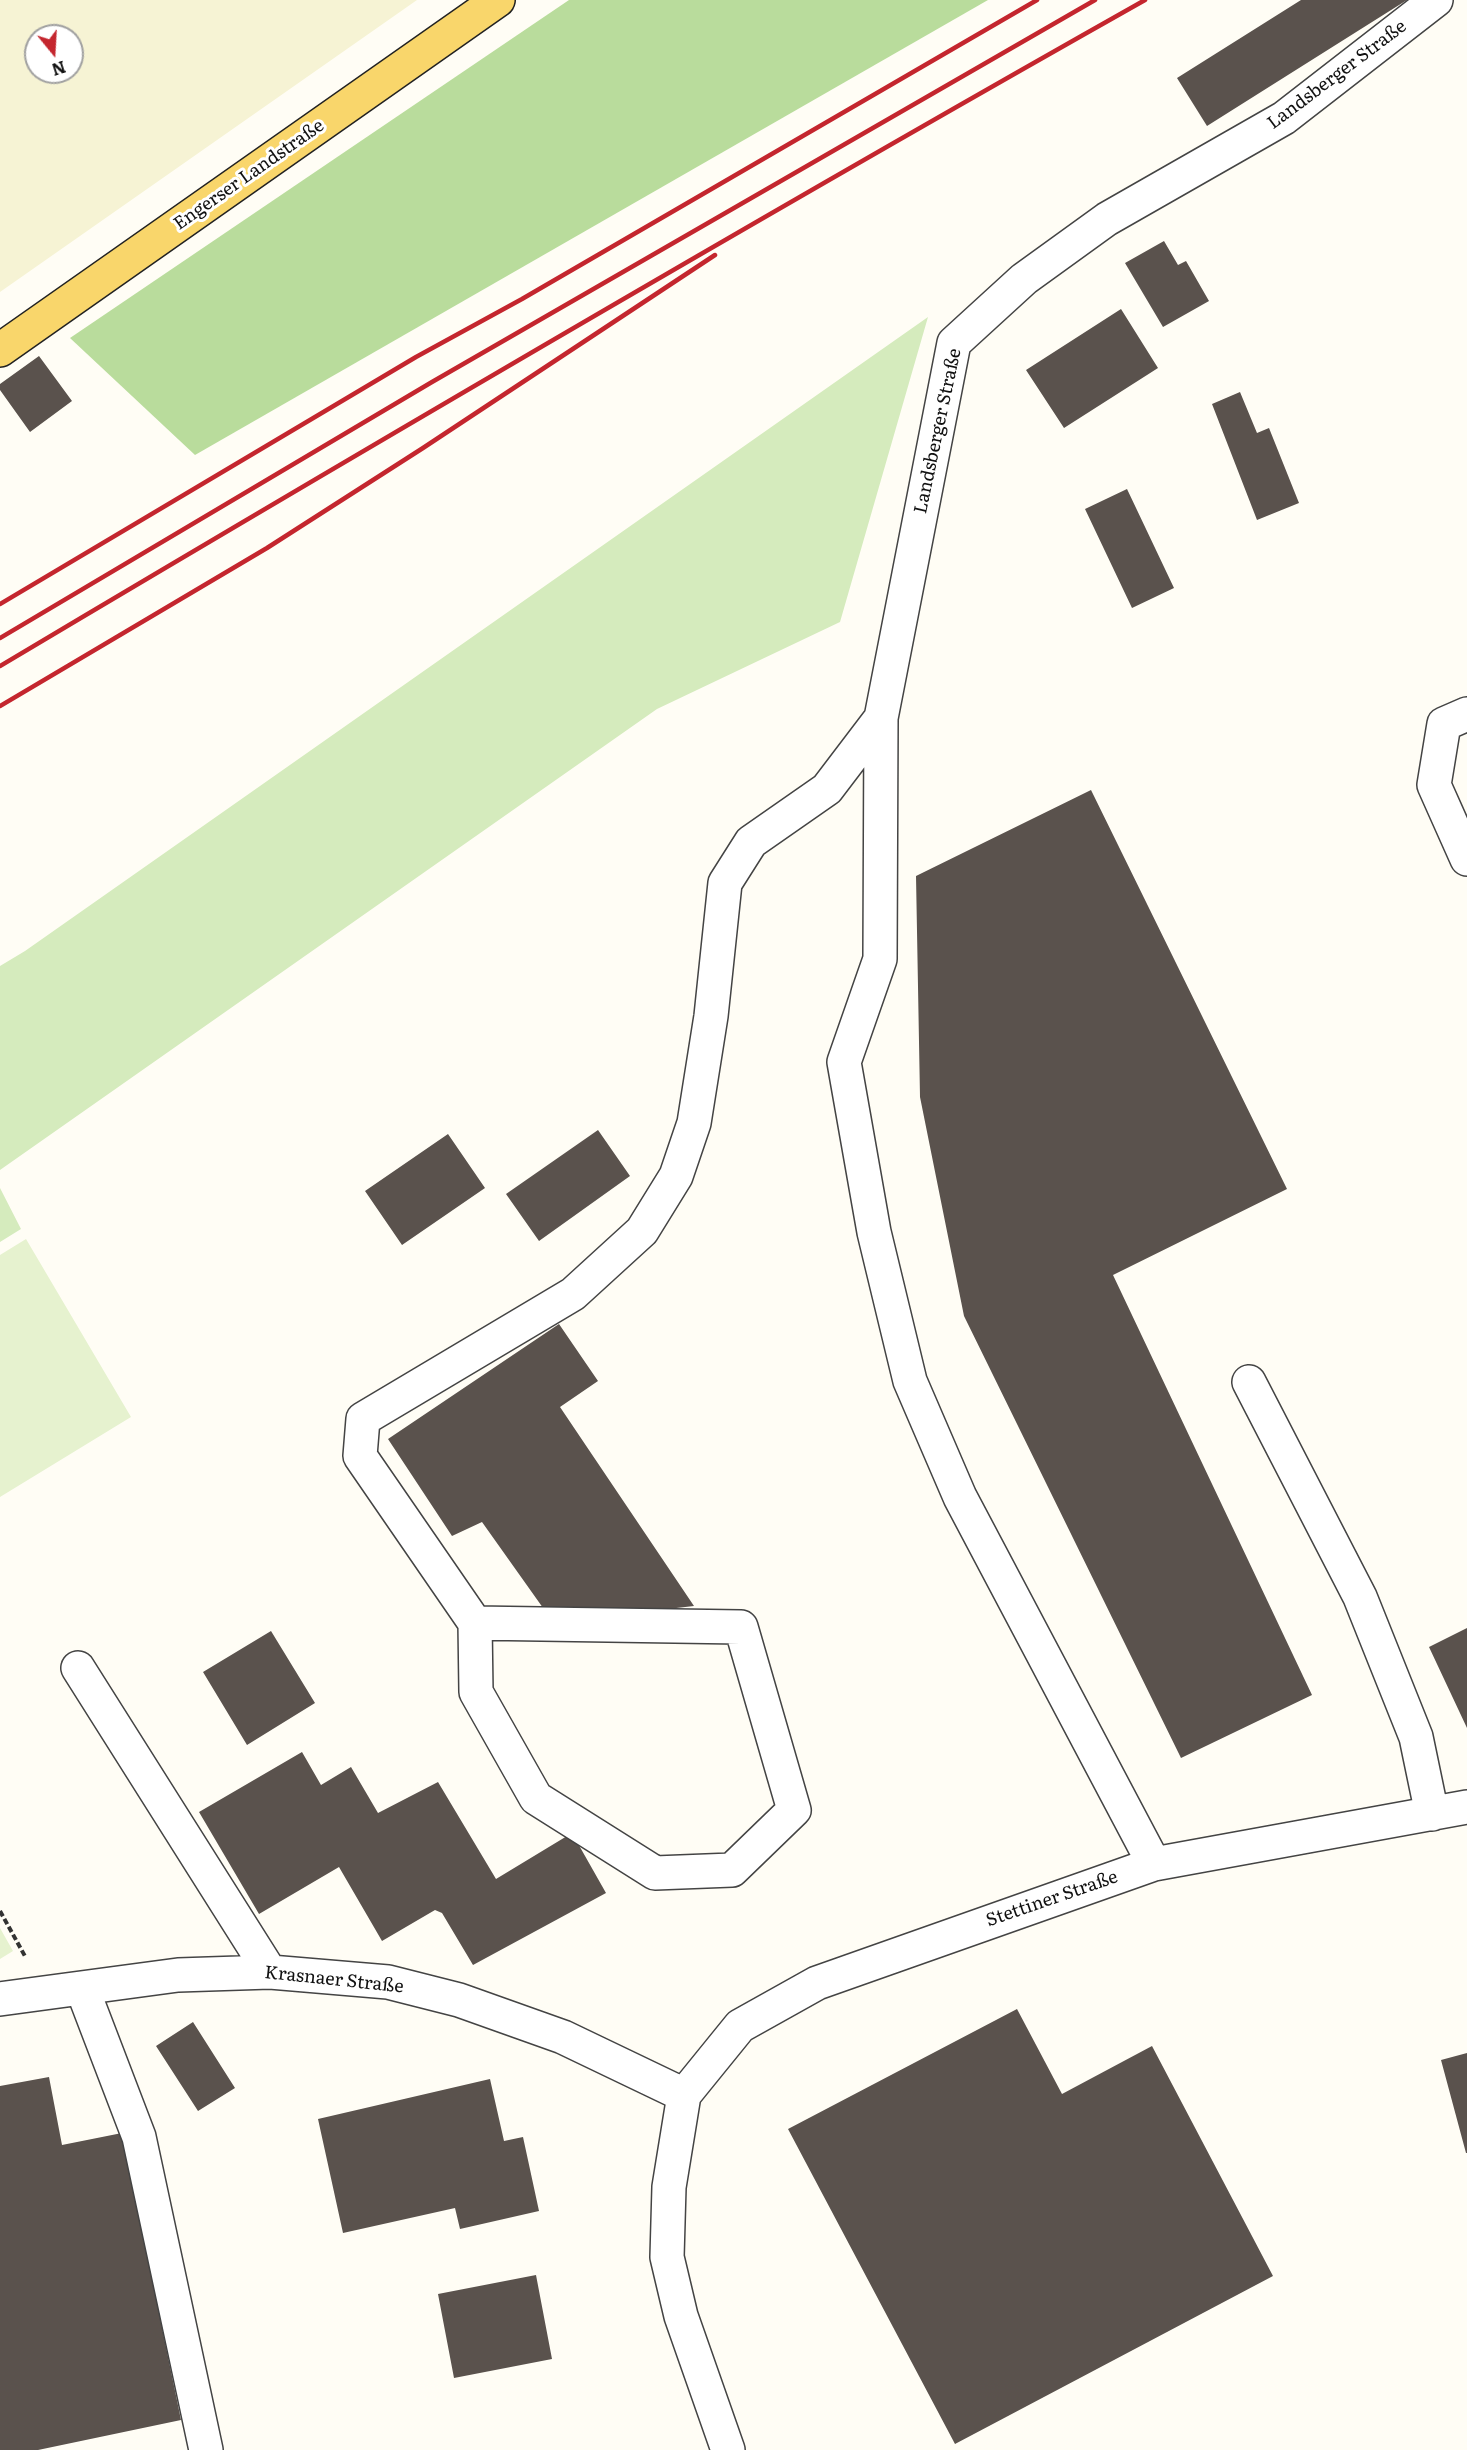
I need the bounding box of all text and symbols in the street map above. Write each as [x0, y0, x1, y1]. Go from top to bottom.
street label: Landsberger Straße [1263, 16, 1411, 134]
north arrow [24, 24, 84, 84]
text: N [49, 56, 69, 83]
street label: Engerser Landstraße [170, 115, 328, 235]
street label: Landsberger Straße [910, 346, 966, 516]
street label: Stettiner Straße [983, 1866, 1121, 1932]
street label: Krasnaer Straße [263, 1962, 405, 1998]

